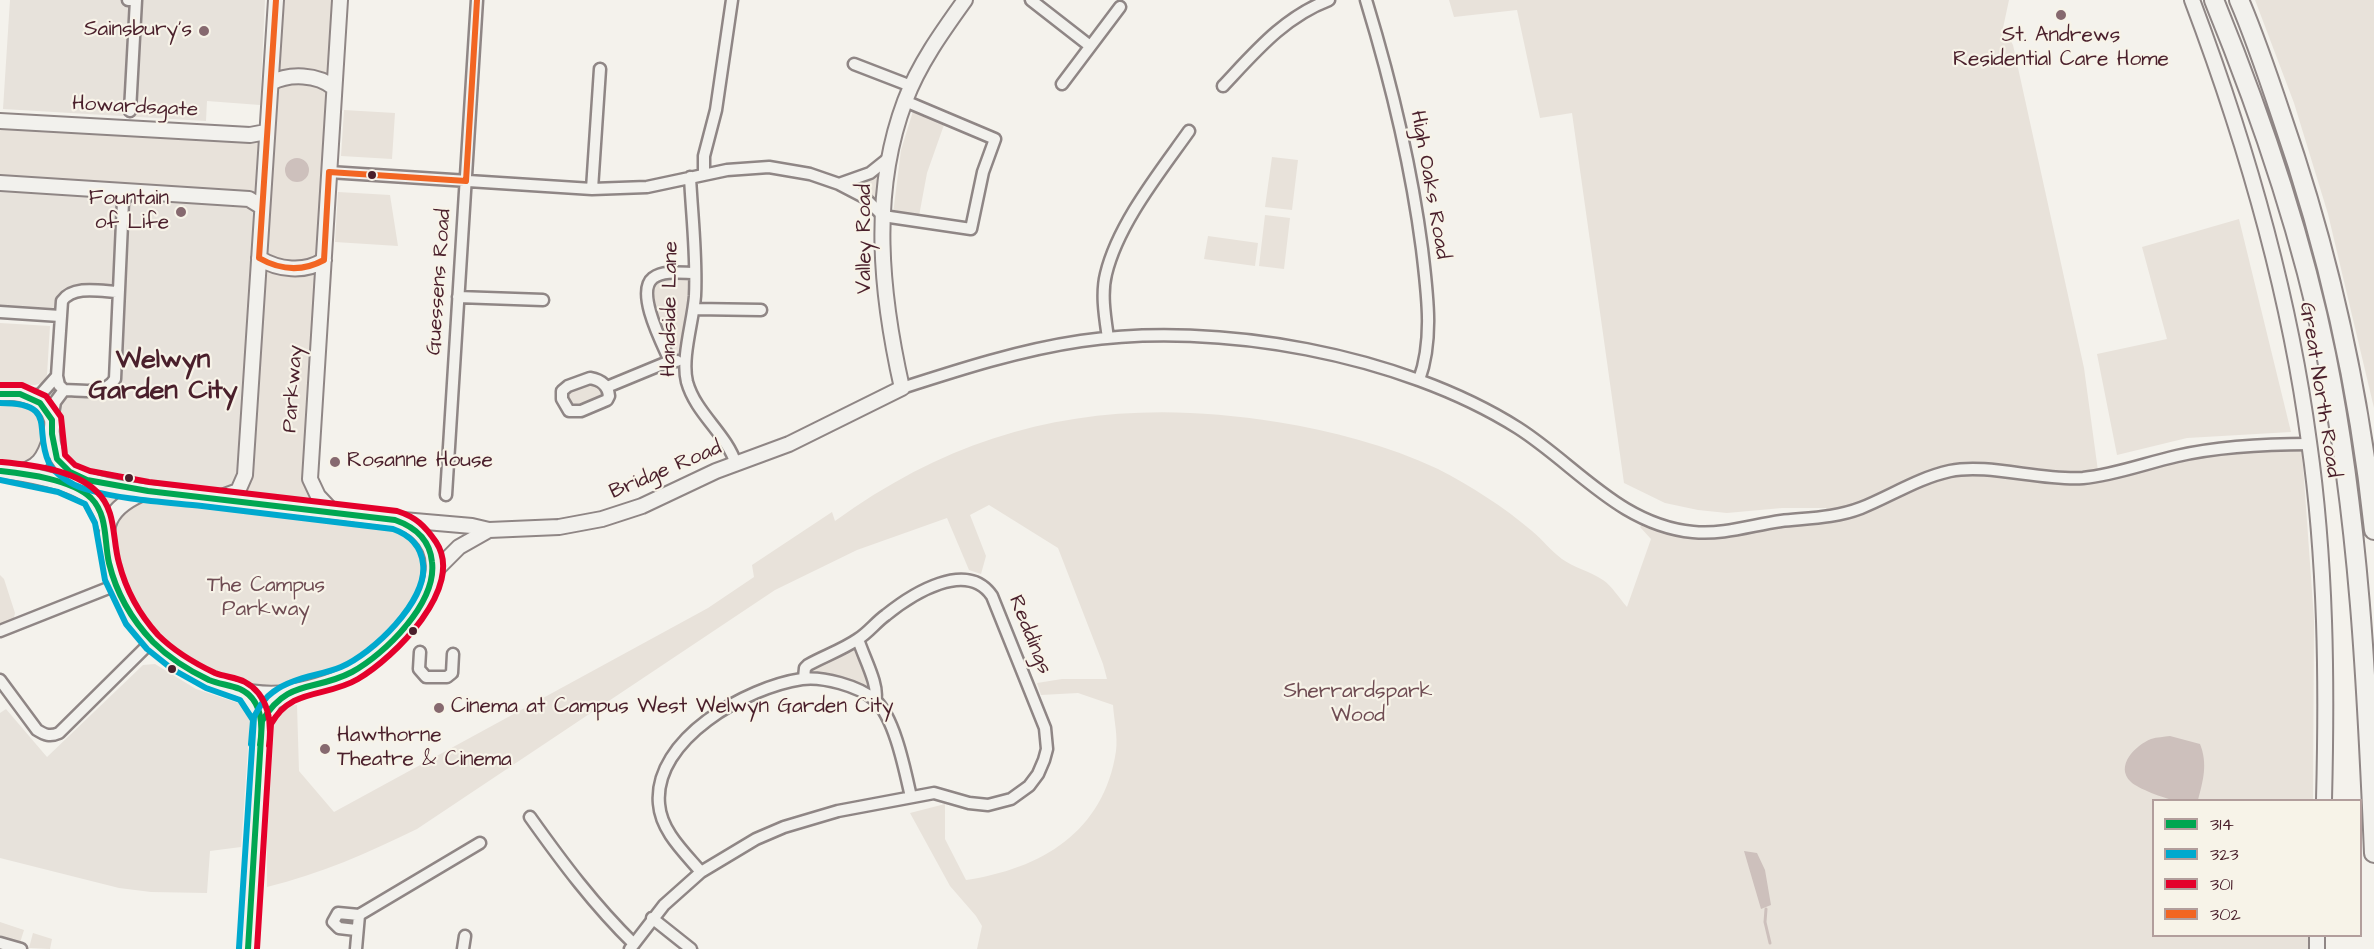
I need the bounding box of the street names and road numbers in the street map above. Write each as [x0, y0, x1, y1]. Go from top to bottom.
street label: Howardsgate [71, 92, 199, 124]
street label: High Oaks Road [1404, 109, 1454, 261]
street label: Valley Road [853, 184, 879, 294]
street label: Guessens Road [422, 208, 458, 356]
street label: Handside Lane [657, 241, 685, 377]
street label: Great North Road [2293, 301, 2345, 479]
street label: Parkway [278, 344, 310, 434]
street label: Bridge Road [606, 436, 726, 506]
street label: Reddings [1002, 592, 1056, 678]

